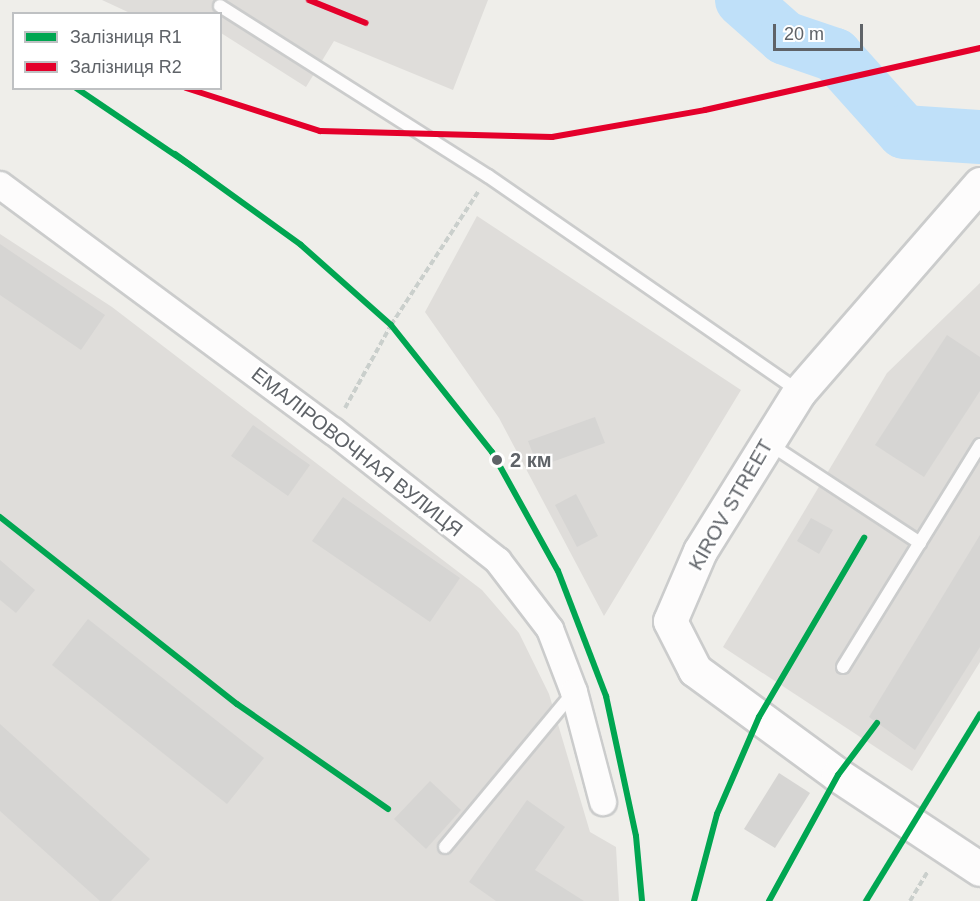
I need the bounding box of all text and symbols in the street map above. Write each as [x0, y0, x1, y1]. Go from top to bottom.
legend [12, 12, 222, 90]
scale bar [776, 12, 866, 50]
text: 20 m [784, 24, 824, 44]
text: Залізниця R1 [70, 27, 182, 47]
text: Залізниця R2 [70, 57, 182, 77]
street label: ЕМАЛІРОВОЧНАЯ ВУЛИЦЯ [247, 362, 467, 542]
street label: KIROV STREET [684, 435, 778, 575]
place label: 2 км [510, 448, 551, 472]
marker: 2 км [488, 451, 506, 469]

